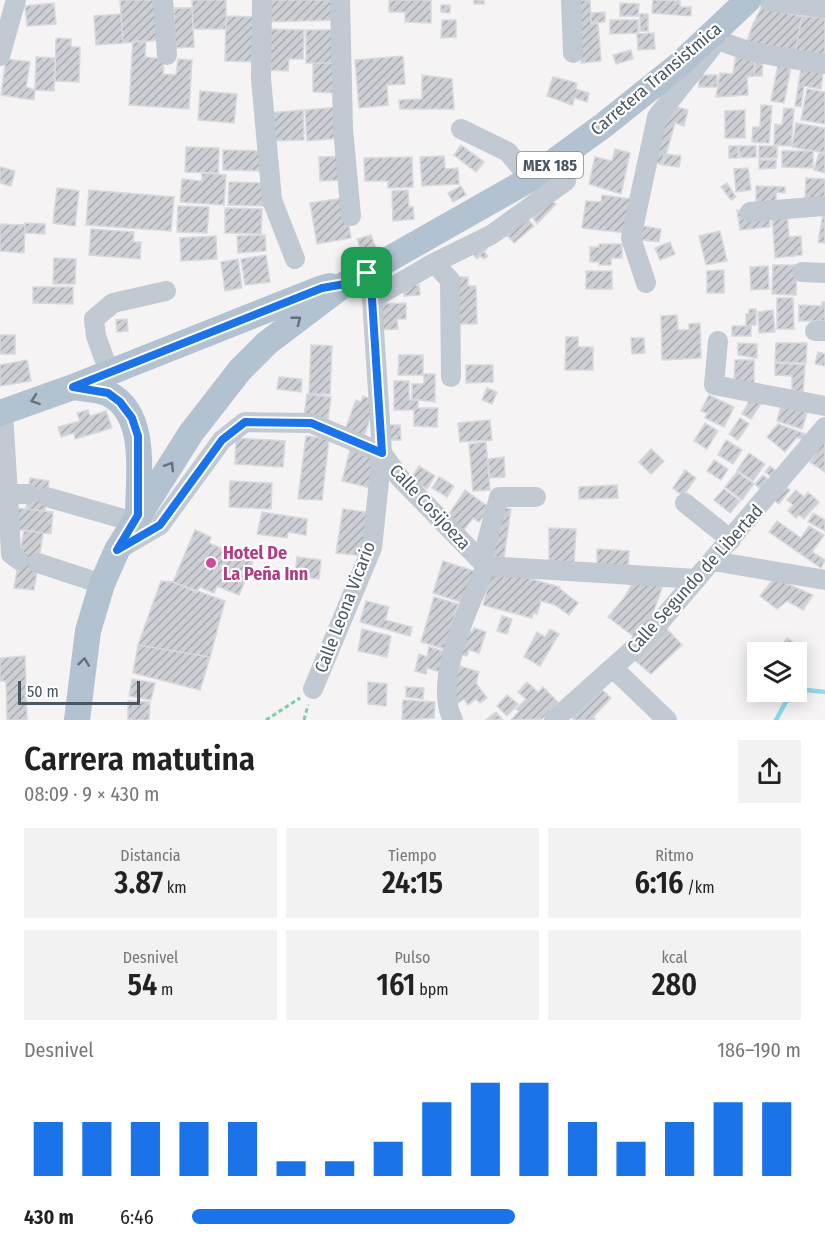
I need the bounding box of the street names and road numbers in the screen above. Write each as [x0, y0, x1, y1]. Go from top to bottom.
street label: Carretera Transistmica [586, 18, 726, 140]
road number: MEX 185 [517, 152, 583, 178]
street label: Calle Cosijoeza [385, 460, 475, 555]
street label: Calle Segundo de Libertad [622, 500, 768, 658]
street label: Calle Leona Vicario [310, 538, 380, 676]

